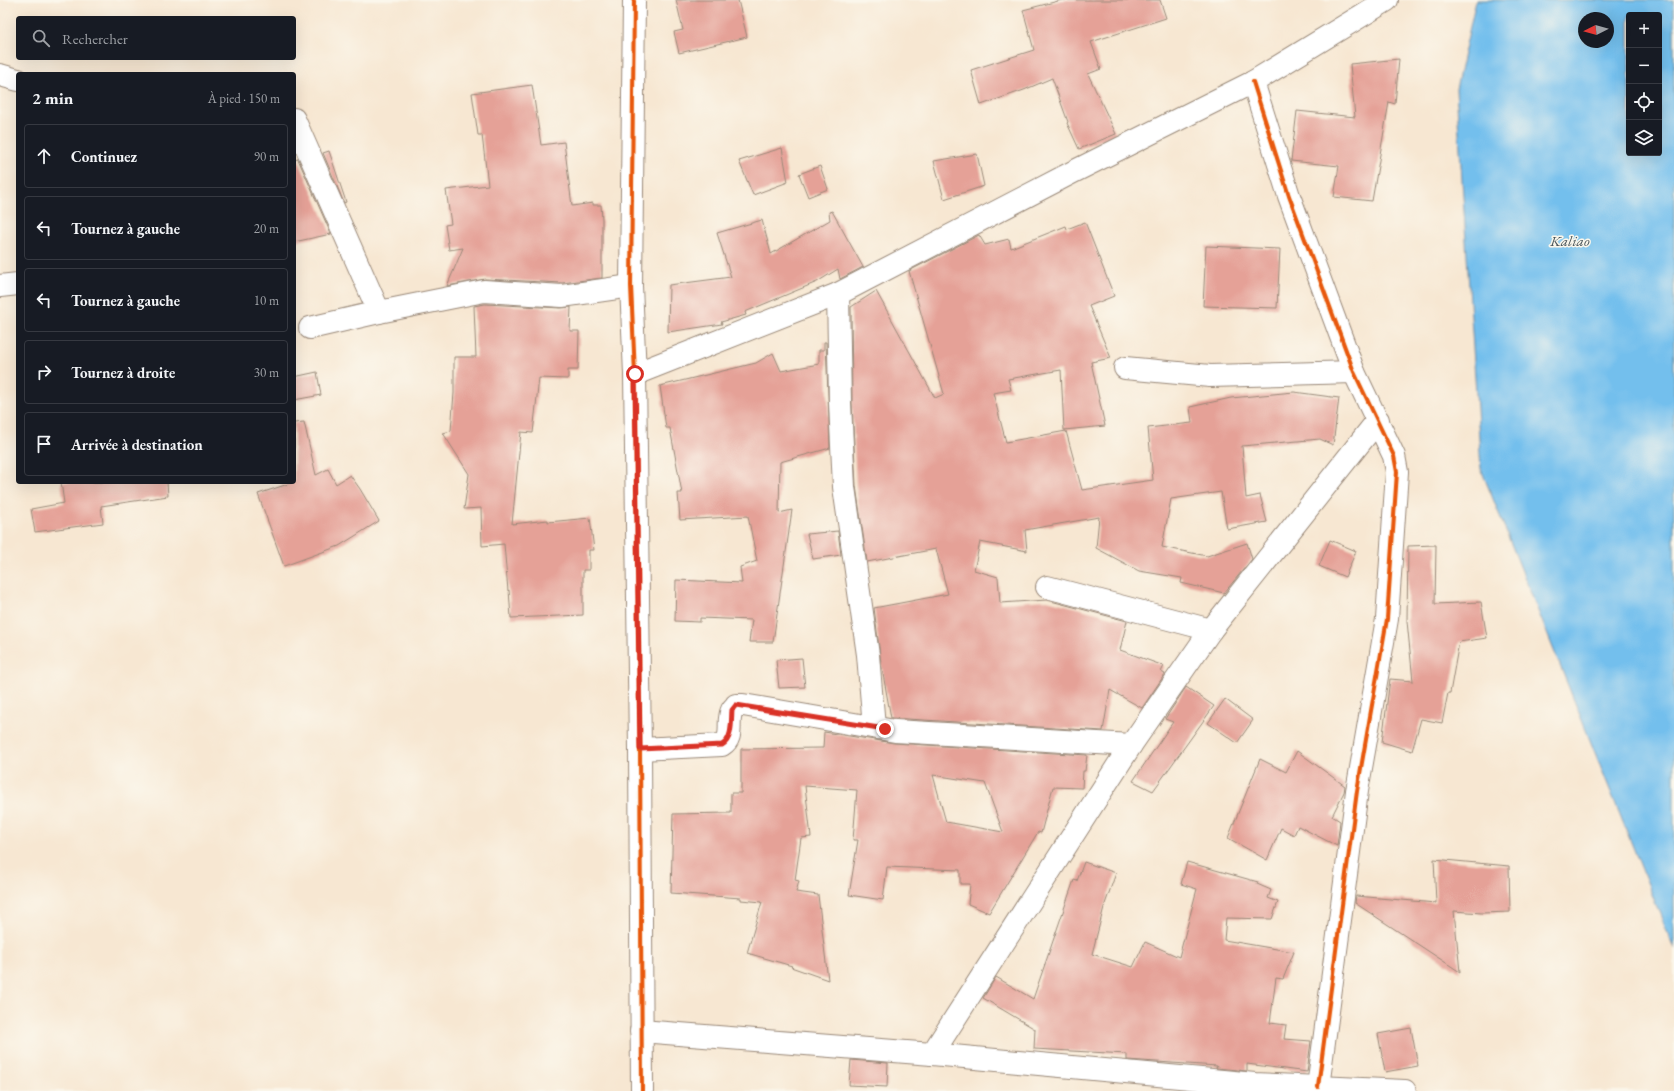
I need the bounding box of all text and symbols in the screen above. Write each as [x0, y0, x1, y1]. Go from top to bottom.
north arrow [1578, 12, 1614, 48]
map controls [1626, 12, 1662, 156]
button: + [1626, 12, 1662, 48]
search box [16, 16, 296, 60]
icon: search [30, 27, 52, 49]
text: Rechercher [62, 29, 128, 48]
button: − [1626, 48, 1662, 84]
button: locate [1626, 84, 1662, 120]
text: 2 min [32, 87, 73, 109]
text: À pied · 150 m [208, 90, 280, 107]
button: layers [1626, 120, 1662, 156]
icon: ahead [33, 145, 55, 167]
text: Continuez [71, 147, 137, 166]
text: 90 m [254, 148, 279, 165]
icon: left [33, 217, 55, 239]
text: Tournez à gauche [71, 219, 180, 238]
text: 20 m [254, 220, 279, 237]
water label: Kaliao [1549, 231, 1590, 250]
icon: left [33, 289, 55, 311]
text: Tournez à gauche [71, 291, 180, 310]
text: 10 m [254, 292, 279, 309]
icon: right [33, 361, 55, 383]
text: Tournez à droite [71, 363, 175, 382]
text: 30 m [254, 364, 279, 381]
route start [626, 365, 644, 383]
icon: arrive [33, 433, 55, 455]
text: Arrivée à destination [71, 435, 203, 454]
route end [876, 720, 894, 738]

